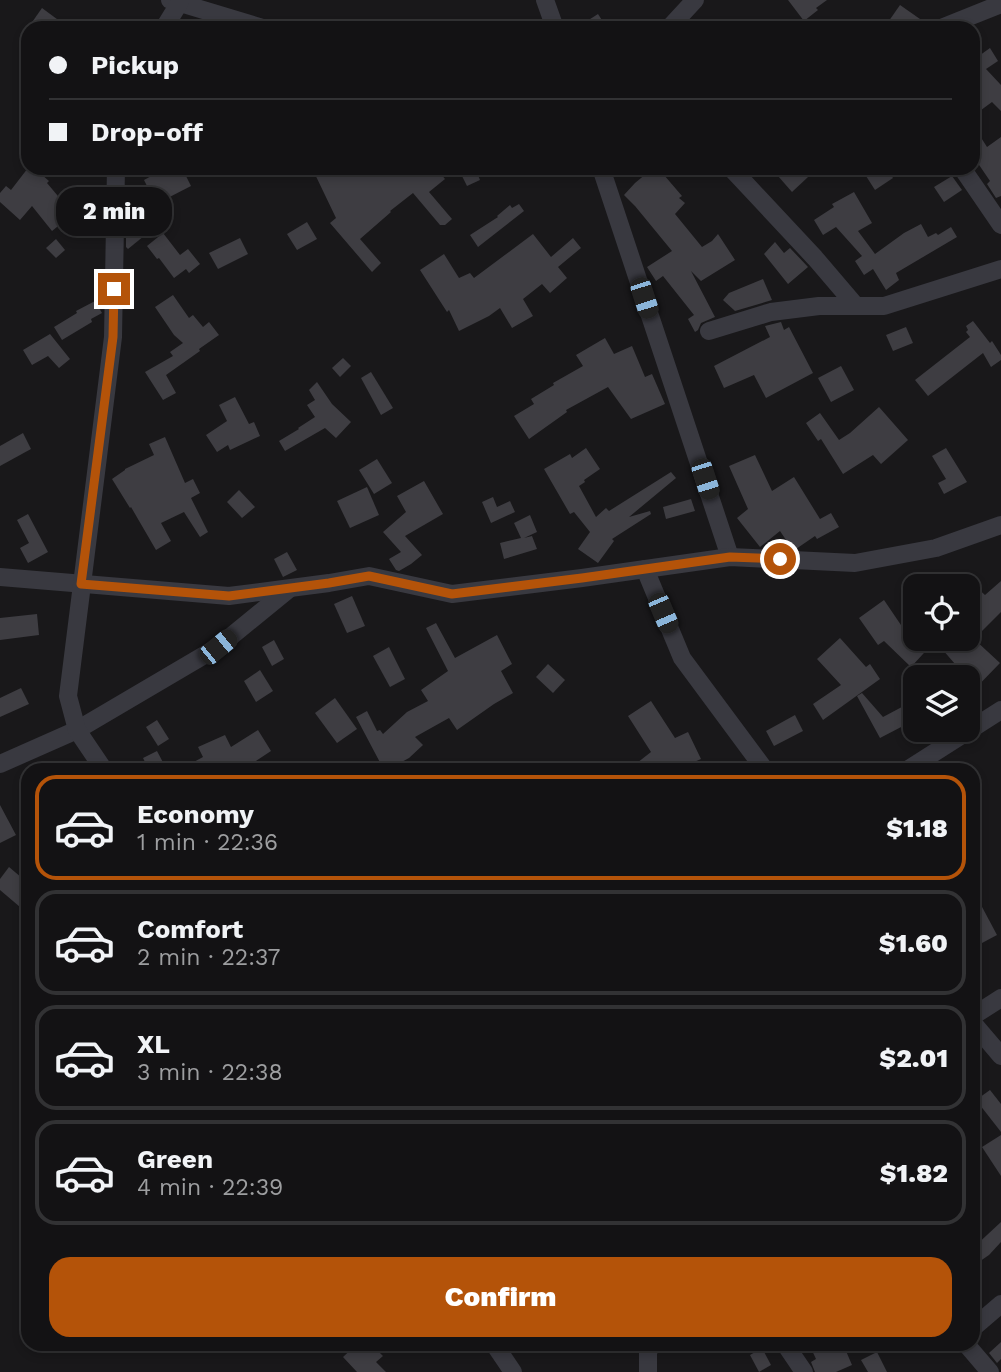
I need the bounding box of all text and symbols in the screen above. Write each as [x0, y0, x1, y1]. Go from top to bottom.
text: Pickup [91, 50, 179, 80]
text: Drop-off [91, 117, 203, 147]
callout: 2 min [56, 188, 172, 236]
text: 2 min [83, 198, 145, 225]
route end [98, 273, 130, 305]
car [628, 275, 661, 321]
car [689, 456, 722, 502]
route start [764, 543, 796, 575]
map controls [903, 574, 980, 742]
button: locate [903, 574, 980, 651]
car [646, 590, 681, 636]
car [196, 626, 241, 668]
button: layers [903, 665, 980, 742]
icon: car [53, 796, 116, 859]
text: Economy [137, 799, 254, 829]
text: $1.18 [886, 813, 948, 843]
text: 1 min · 22:36 [137, 829, 278, 856]
icon: car [53, 911, 116, 974]
text: Comfort [137, 914, 243, 944]
text: $1.60 [879, 928, 948, 958]
text: 2 min · 22:37 [137, 944, 280, 971]
icon: car [53, 1026, 116, 1089]
text: XL [137, 1029, 170, 1059]
text: $2.01 [879, 1043, 948, 1073]
text: 3 min · 22:38 [137, 1059, 283, 1086]
icon: car [53, 1141, 116, 1204]
text: Green [137, 1144, 213, 1174]
text: $1.82 [880, 1158, 948, 1188]
text: 4 min · 22:39 [137, 1174, 283, 1201]
button: Confirm [49, 1257, 952, 1337]

